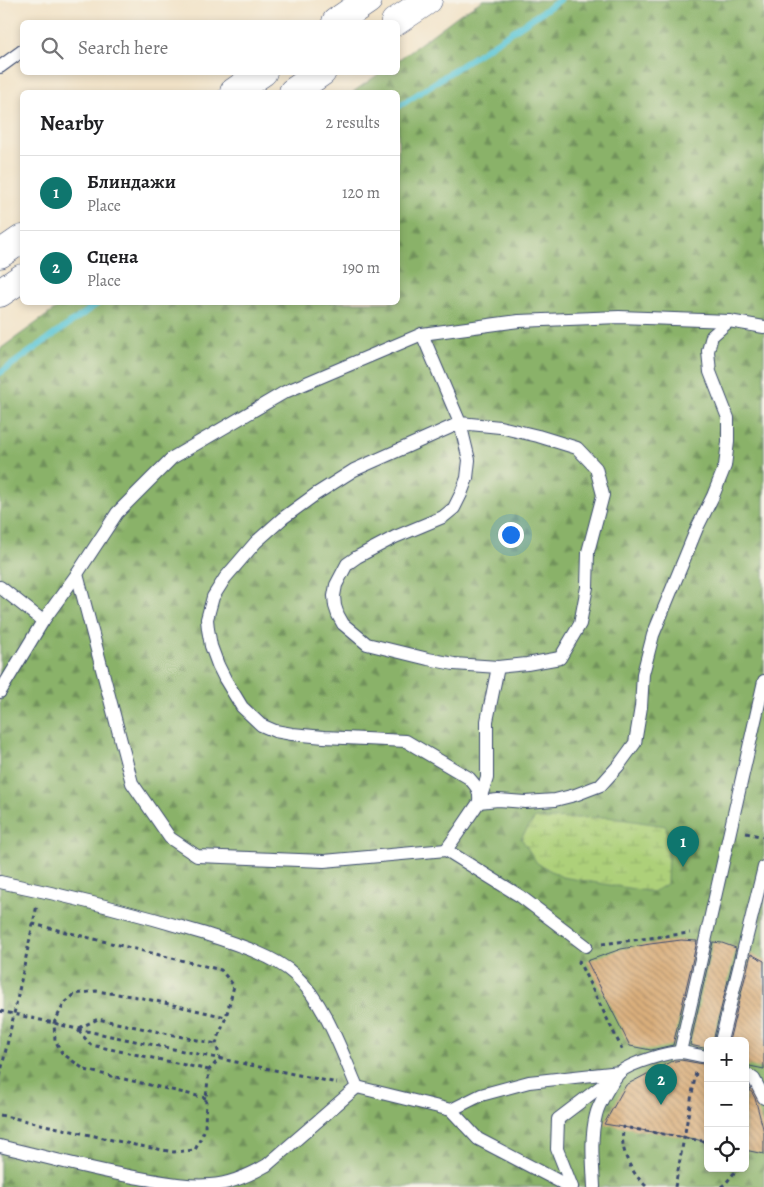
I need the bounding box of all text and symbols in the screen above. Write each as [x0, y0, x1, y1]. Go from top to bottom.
search box [20, 20, 400, 75]
icon: search [38, 34, 66, 62]
text: Search here [78, 35, 168, 61]
text: Nearby [40, 109, 103, 137]
text: 2 results [325, 112, 380, 134]
text: Блиндажи [87, 169, 176, 195]
text: 1 [53, 182, 59, 204]
text: 120 m [342, 182, 380, 204]
text: Place [87, 195, 121, 217]
text: Сцена [87, 244, 138, 270]
text: 2 [52, 257, 60, 279]
text: 190 m [342, 257, 380, 279]
text: Place [87, 270, 121, 292]
your location [498, 522, 524, 548]
pin: 1 [667, 826, 699, 867]
map controls [704, 1037, 749, 1172]
button: + [704, 1037, 749, 1082]
pin: 2 [645, 1064, 677, 1105]
button: − [704, 1082, 749, 1127]
button: locate [704, 1127, 749, 1172]

